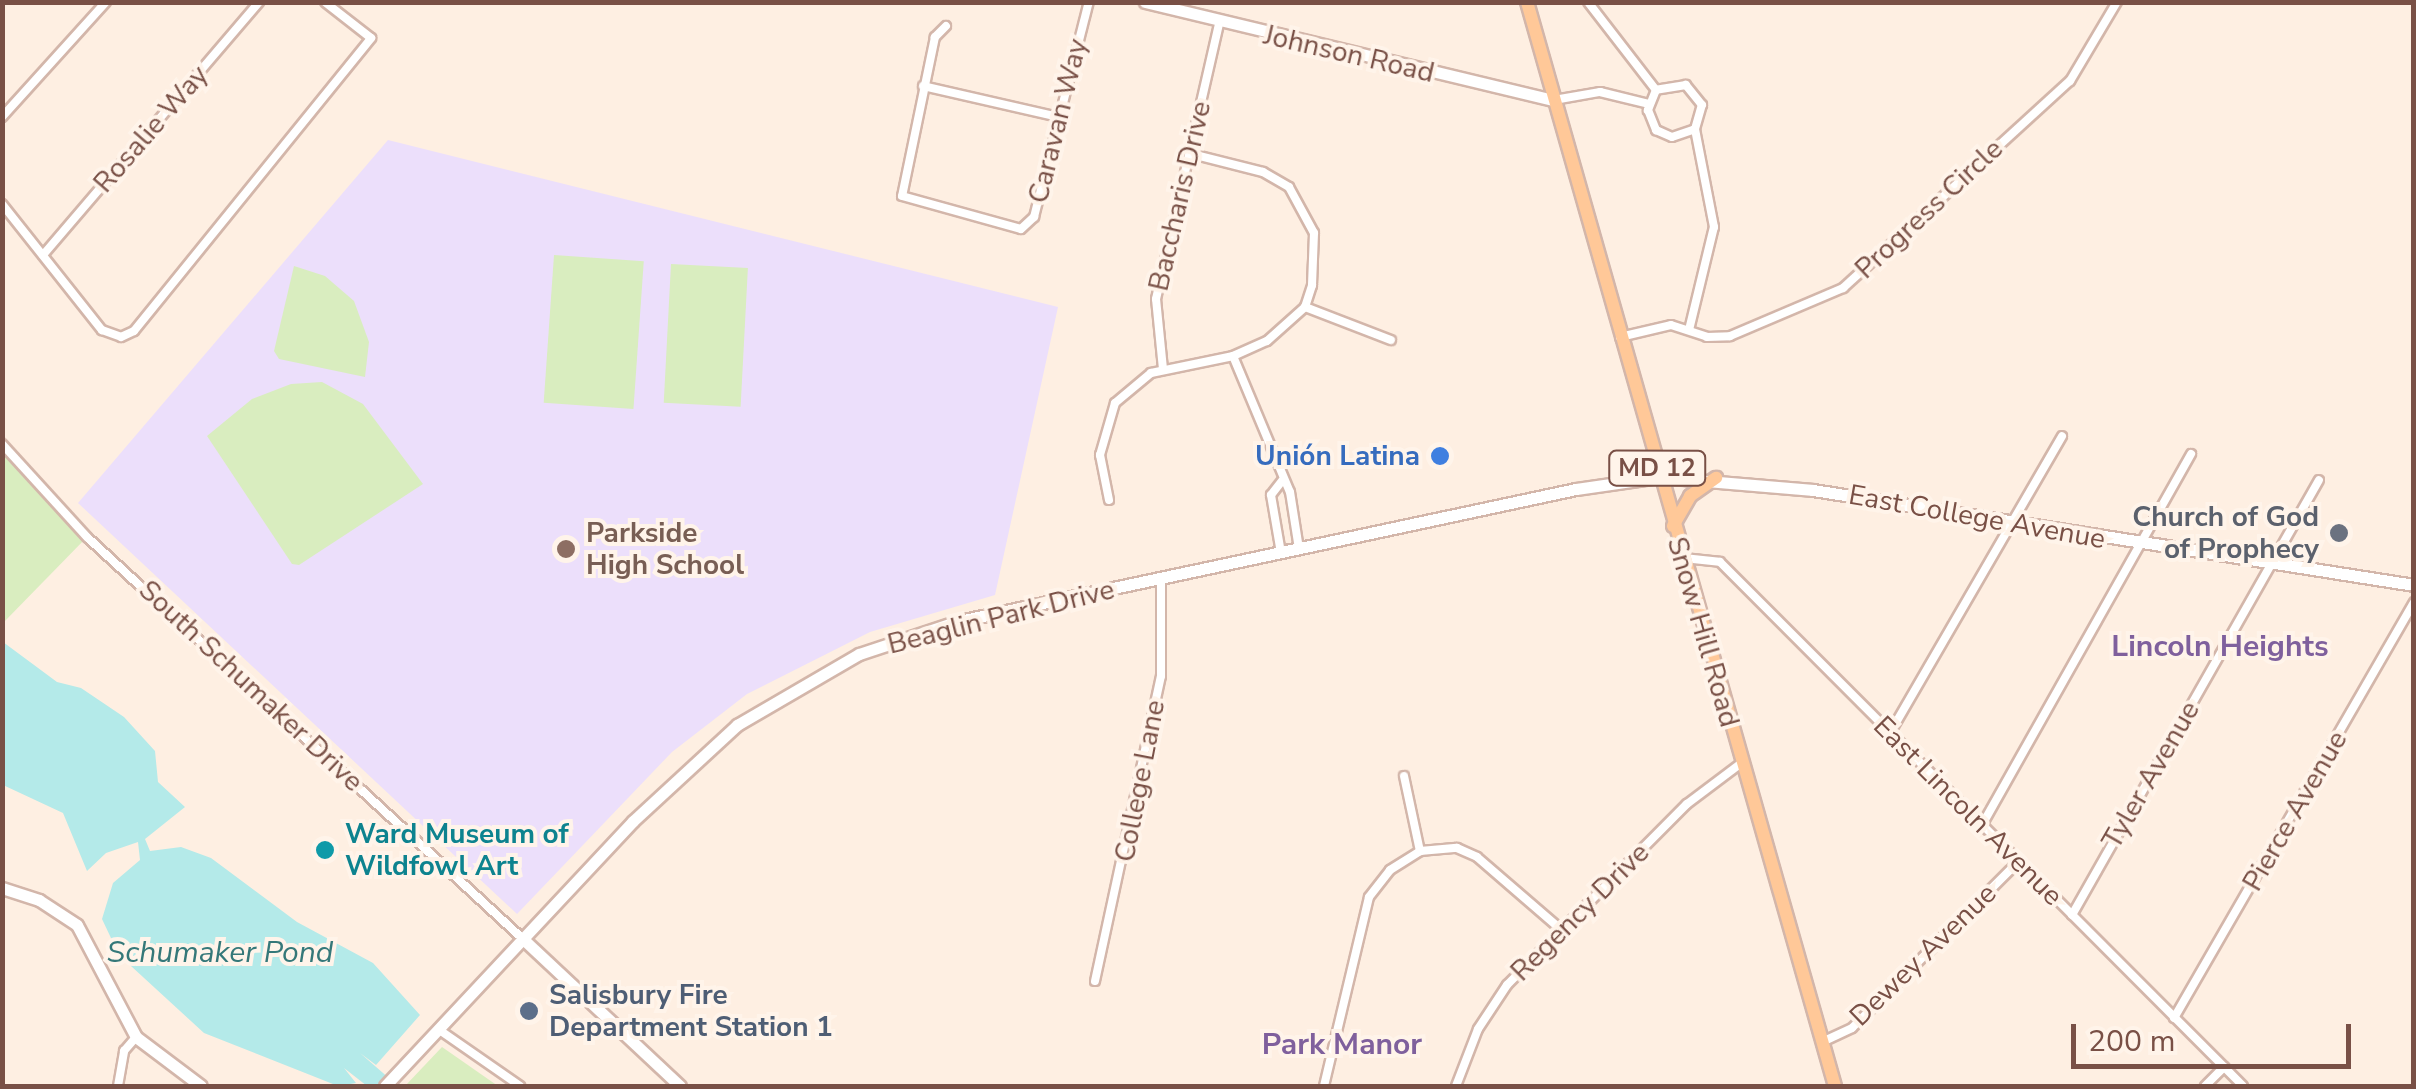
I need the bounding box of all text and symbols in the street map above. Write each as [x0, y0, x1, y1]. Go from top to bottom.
street label: Johnson Road [1261, 18, 1437, 90]
street label: Caravan Way [1021, 35, 1095, 207]
street label: Rosalie Way [87, 59, 215, 199]
street label: Baccharis Drive [1142, 98, 1218, 294]
street label: Progress Circle [1848, 132, 2010, 286]
place label: Unión Latina [1255, 439, 1420, 473]
marker: Unión Latina [1429, 445, 1451, 467]
road number: MD 12 [1607, 448, 1707, 488]
street label: East College Avenue [1846, 478, 2108, 556]
place label: Church of God of Prophecy [2132, 500, 2319, 566]
place label: Parkside High School [586, 516, 744, 582]
marker: Church of God of Prophecy [2328, 522, 2350, 544]
street label: Snow Hill Road [1660, 533, 1746, 731]
marker: Parkside High School [555, 538, 577, 560]
street label: South Schumaker Drive [132, 573, 370, 799]
street label: Beaglin Park Drive [884, 573, 1118, 661]
district label: Lincoln Heights [2111, 629, 2329, 665]
street label: Tyler Avenue [2095, 695, 2207, 855]
street label: College Lane [1108, 697, 1172, 865]
street label: East Lincoln Avenue [1866, 709, 2070, 913]
street label: Pierce Avenue [2236, 725, 2354, 897]
place label: Ward Museum of Wildfowl Art [345, 817, 569, 883]
street label: Regency Drive [1504, 836, 1656, 988]
marker: Ward Museum of Wildfowl Art [314, 839, 336, 861]
street label: Dewey Avenue [1843, 877, 2003, 1033]
water label: Schumaker Pond [107, 935, 333, 971]
place label: Salisbury Fire Department Station 1 [549, 978, 833, 1044]
marker: Salisbury Fire Department Station 1 [518, 1000, 540, 1022]
scale bar [2076, 1004, 2356, 1066]
text: 200 m [2088, 1021, 2175, 1062]
district label: Park Manor [1262, 1027, 1422, 1063]

